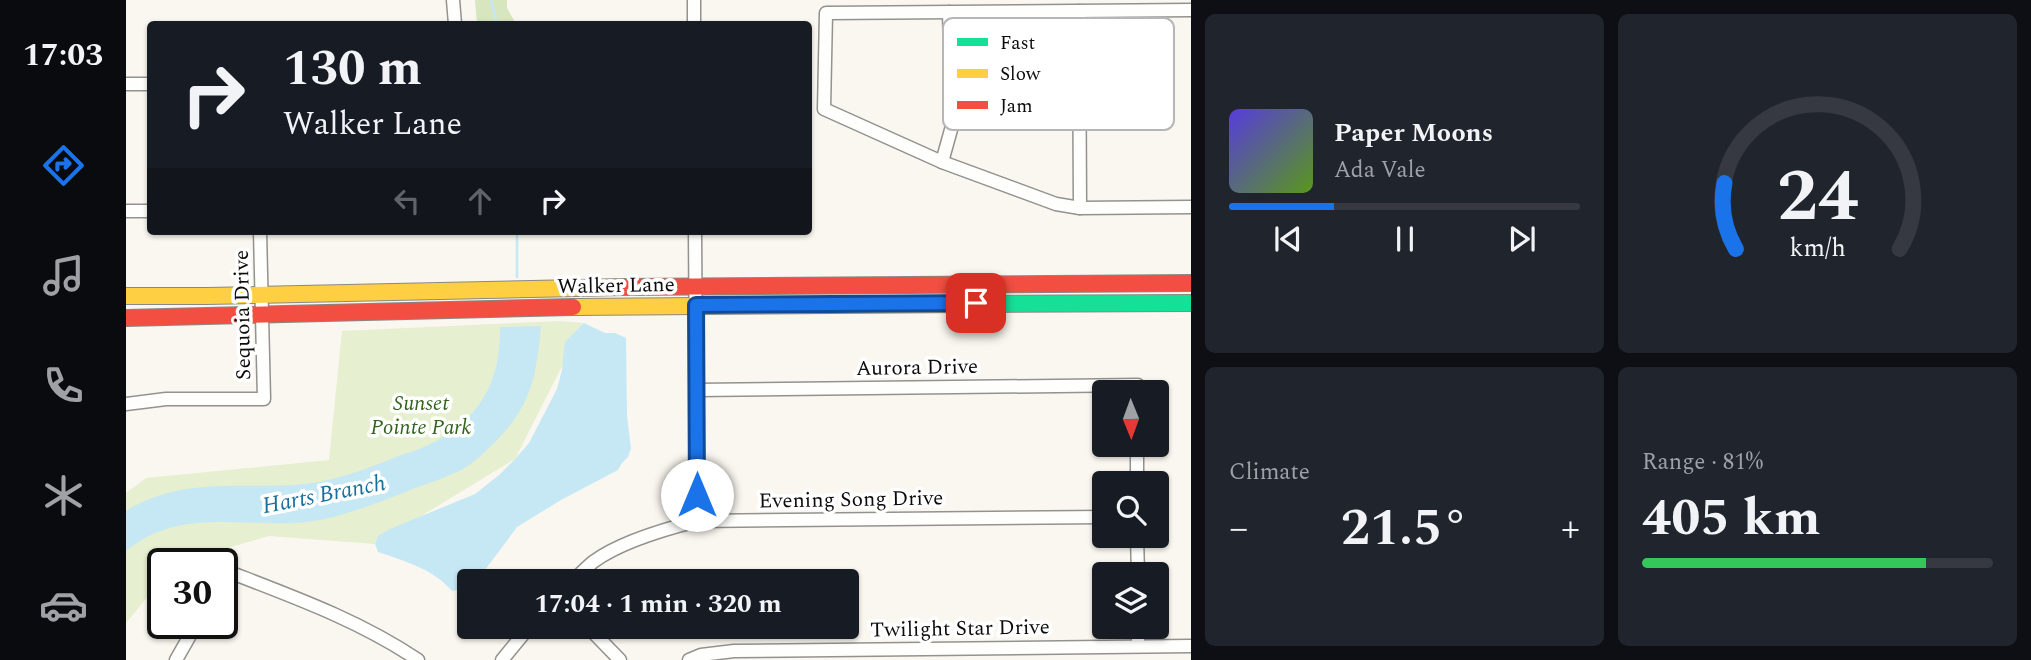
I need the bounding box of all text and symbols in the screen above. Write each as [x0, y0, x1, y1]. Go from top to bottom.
legend [943, 18, 1174, 130]
text: Fast [1000, 29, 1036, 58]
text: 17:03 [23, 31, 103, 80]
text: 130 m [283, 32, 422, 107]
icon: right [168, 49, 259, 140]
text: Slow [1000, 60, 1041, 89]
text: Jam [1000, 92, 1032, 121]
text: Walker Lane [283, 100, 462, 149]
text: Paper Moons [1334, 113, 1493, 153]
icon: directions [39, 141, 88, 190]
text: 24 [1777, 143, 1858, 254]
text: Ada Vale [1334, 153, 1426, 188]
icon: left [388, 182, 426, 220]
icon: ahead [461, 182, 499, 220]
icon: right [534, 182, 572, 220]
icon: previous [1269, 220, 1307, 258]
icon: pause [1386, 220, 1424, 258]
icon: next [1503, 220, 1541, 258]
text: km/h [1789, 230, 1846, 268]
street label: Sequoia Drive [226, 250, 260, 380]
icon: music [39, 251, 88, 300]
street label: Walker Lane [557, 269, 675, 303]
pin [946, 273, 1006, 333]
icon: arrive [957, 284, 995, 322]
street label: Aurora Drive [856, 351, 978, 385]
icon: phone [39, 361, 88, 410]
north arrow [1092, 380, 1169, 457]
map controls [1092, 380, 1169, 639]
park label: Sunset Pointe Park [371, 388, 472, 444]
text: Range · 81% [1642, 445, 1763, 480]
text: Climate [1229, 455, 1310, 490]
position arrow [660, 458, 734, 532]
water label: Harts Branch [259, 466, 389, 524]
icon: climate [39, 471, 88, 520]
button: search [1092, 471, 1169, 548]
text: 405 km [1642, 479, 1821, 558]
street label: Evening Song Drive [758, 482, 944, 518]
text: 21.5° [1341, 489, 1468, 568]
text: − [1229, 500, 1248, 558]
text: + [1561, 500, 1580, 558]
speed limit sign: 30 [147, 548, 238, 639]
button: layers [1092, 562, 1169, 639]
icon: car [39, 581, 88, 630]
text: 17:04 · 1 min · 320 m [534, 584, 782, 624]
street label: Twilight Star Drive [870, 611, 1050, 647]

